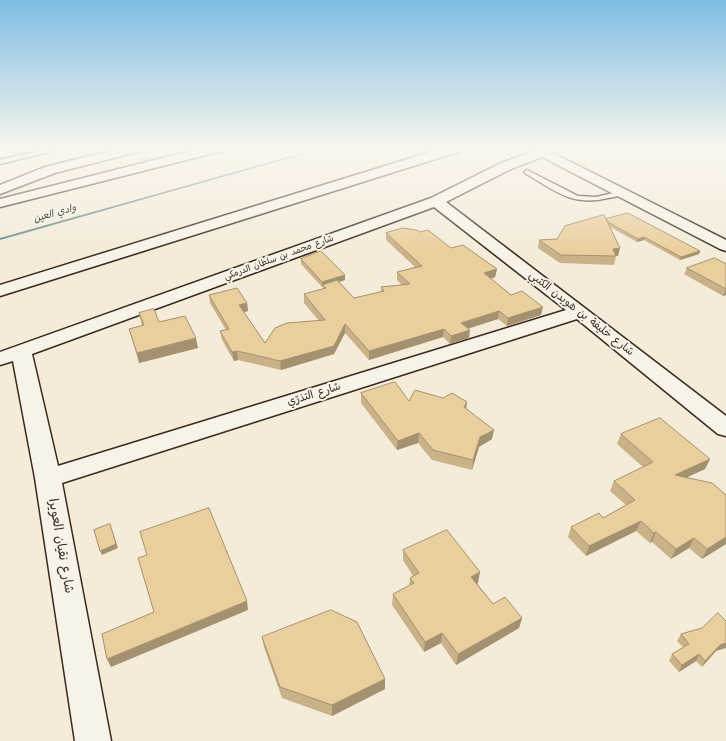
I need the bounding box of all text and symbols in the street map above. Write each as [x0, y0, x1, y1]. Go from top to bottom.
water label: وادي العين [32, 202, 78, 226]
street label: شارع محمد بن سلطان الدرمكي [223, 233, 335, 283]
street label: شارع خليفة بن هويدن الكتبي [526, 269, 636, 359]
street label: شارع التذرّي [286, 381, 342, 409]
street label: شارع نقيان العويرا [44, 497, 76, 595]

